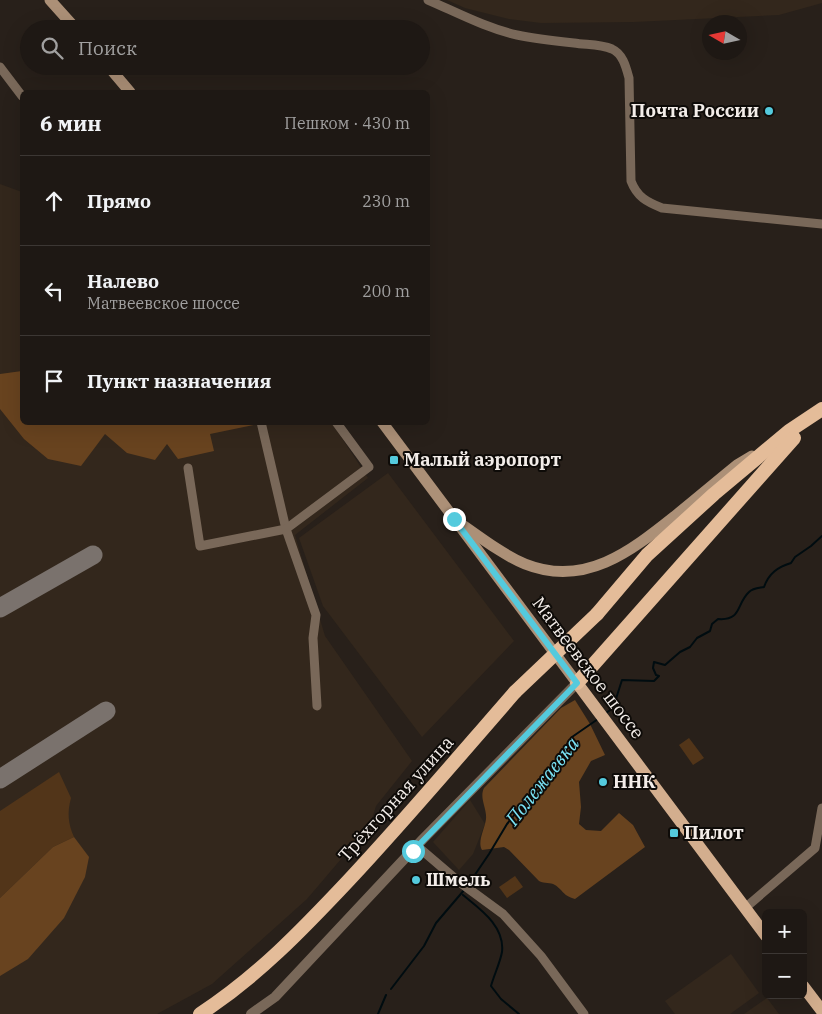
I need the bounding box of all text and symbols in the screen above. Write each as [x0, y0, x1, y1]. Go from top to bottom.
north arrow [702, 15, 747, 60]
search box [20, 20, 430, 75]
icon: search [38, 34, 66, 62]
text: Поиск [78, 36, 137, 60]
place label: Почта России [631, 99, 759, 122]
marker: Почта России [763, 105, 775, 117]
text: 6 мин [40, 109, 102, 137]
text: Пешком · 430 m [284, 113, 410, 133]
icon: ahead [40, 187, 68, 215]
text: Прямо [87, 189, 151, 213]
text: 230 m [362, 191, 410, 211]
text: Налево [87, 269, 159, 293]
icon: left [40, 277, 68, 305]
text: 200 m [362, 281, 410, 301]
text: Матвеевское шоссе [87, 293, 240, 313]
icon: arrive [40, 367, 68, 395]
text: Пункт назначения [87, 369, 271, 393]
place label: Малый аэропорт [404, 448, 561, 471]
marker: Малый аэропорт [388, 454, 400, 466]
route end [443, 508, 466, 531]
street label: Матвеевское шоссе [527, 592, 649, 743]
street label: Трёхгорная улица [333, 731, 458, 866]
water label: Полежаевка [499, 731, 584, 831]
place label: ННК [613, 770, 656, 793]
marker: ННК [597, 776, 609, 788]
place label: Пилот [684, 821, 744, 844]
marker: Пилот [668, 827, 680, 839]
route start [402, 840, 425, 863]
place label: Шмель [426, 868, 490, 891]
marker: Шмель [410, 874, 422, 886]
map controls [762, 909, 807, 999]
button: + [762, 909, 807, 954]
button: − [762, 954, 807, 999]

